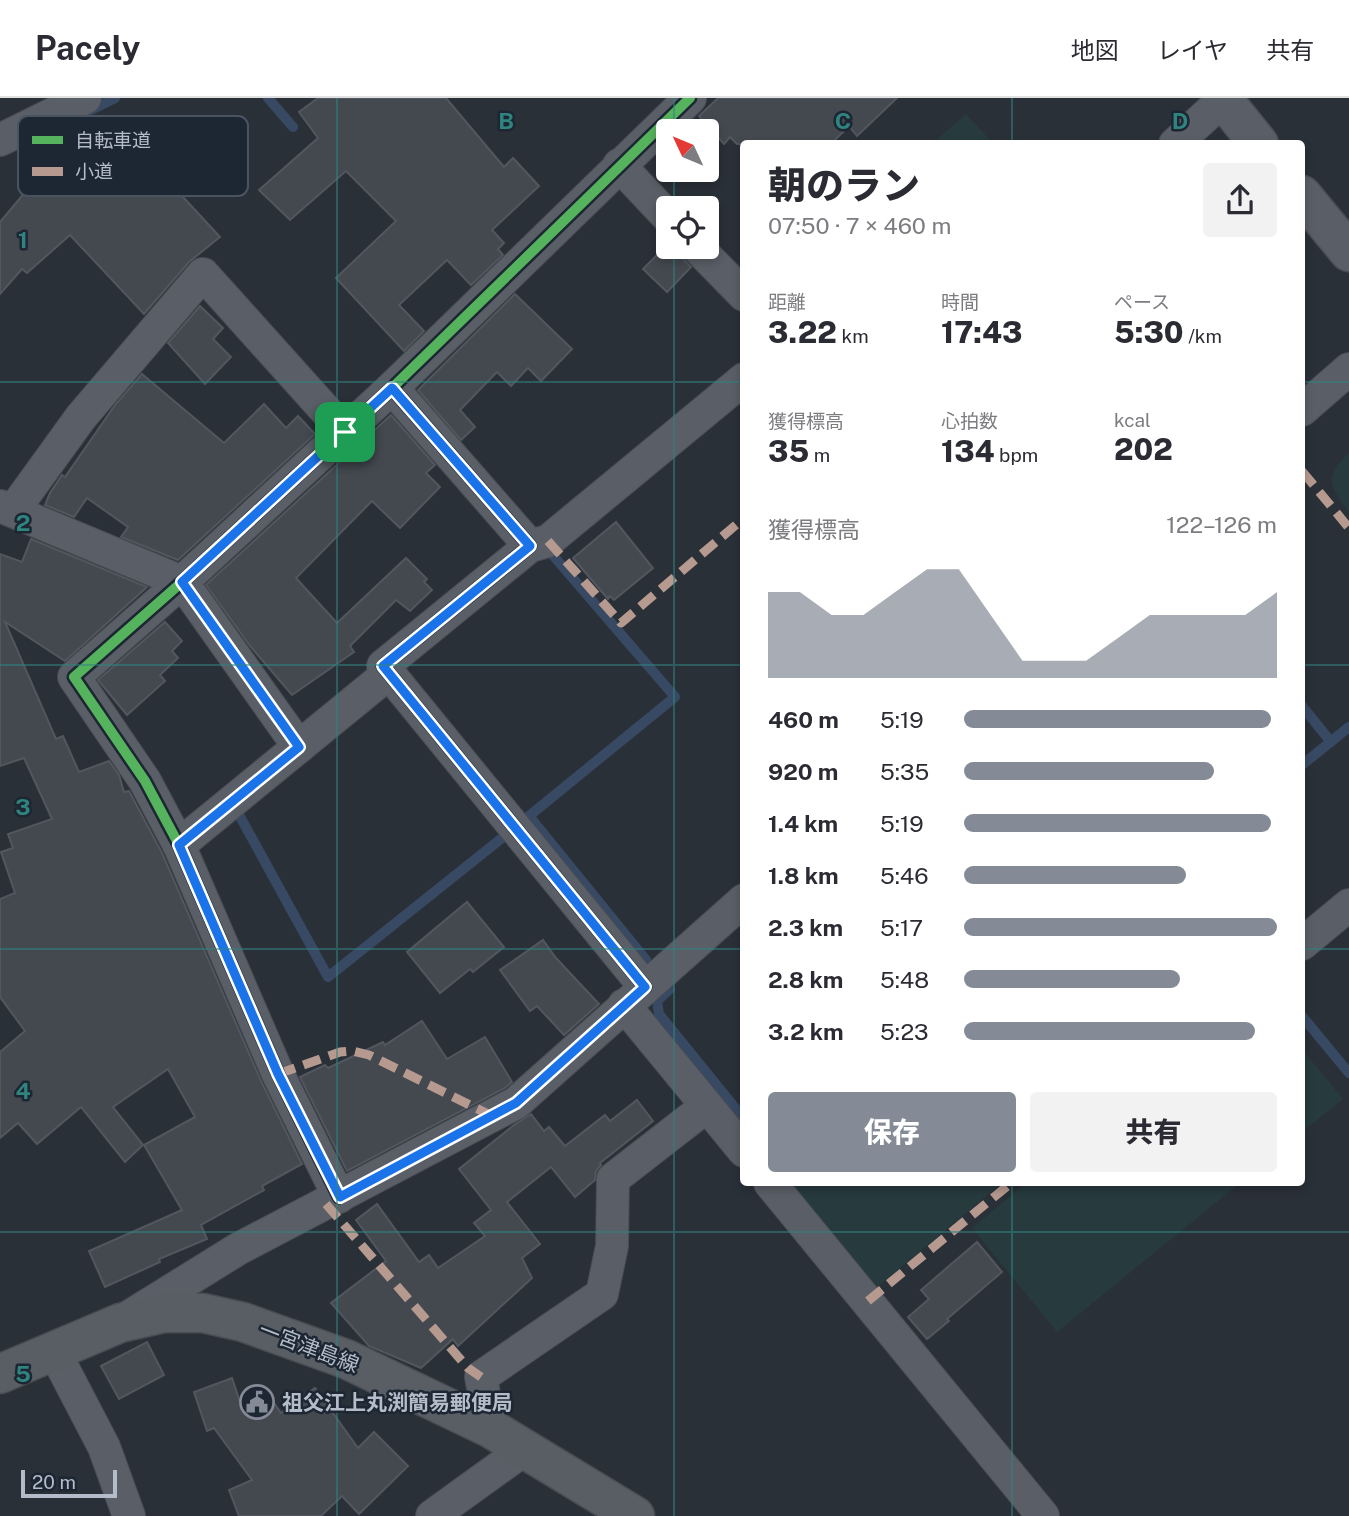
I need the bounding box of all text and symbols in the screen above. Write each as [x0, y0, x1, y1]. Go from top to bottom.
text: Pacely [35, 29, 140, 67]
text: 地図 [1071, 36, 1119, 64]
text: レイヤ [1157, 36, 1228, 64]
text: 共有 [1266, 36, 1314, 64]
text: B [498, 107, 514, 134]
text: C [835, 107, 851, 134]
text: D [1172, 107, 1188, 134]
legend [18, 116, 248, 196]
north arrow [656, 119, 719, 182]
map controls [656, 119, 719, 259]
text: 自転車道 [75, 129, 151, 151]
text: 小道 [75, 160, 113, 182]
text: 朝のラン [768, 163, 920, 208]
button: share [1203, 163, 1277, 237]
button: locate [656, 196, 719, 259]
text: 07:50 · 7 × 460 m [768, 212, 951, 239]
text: 1 [18, 226, 28, 253]
text: 距離 [768, 291, 806, 313]
text: 時間 [941, 291, 979, 313]
text: ペース [1114, 291, 1170, 313]
text: 3.22 [768, 314, 837, 350]
text: 17:43 [941, 314, 1022, 350]
text: 5:30 [1114, 314, 1184, 350]
text: km [837, 325, 869, 347]
text: /km [1184, 325, 1222, 347]
pin [315, 402, 375, 462]
text: kcal [1114, 409, 1151, 431]
text: 獲得標高 [768, 410, 844, 432]
text: 心拍数 [941, 410, 998, 432]
icon: arrive [326, 413, 364, 451]
text: 202 [1114, 431, 1173, 467]
text: 35 [768, 433, 809, 469]
text: 134 [941, 433, 995, 469]
text: m [809, 444, 830, 466]
text: bpm [995, 444, 1038, 466]
text: 2 [16, 509, 30, 536]
text: 122–126 m [1166, 511, 1277, 538]
text: 獲得標高 [768, 516, 860, 543]
text: 460 m [768, 706, 839, 733]
text: 5:19 [880, 706, 924, 733]
text: 920 m [768, 758, 838, 785]
text: 5:35 [880, 758, 929, 785]
text: 3 [15, 793, 31, 820]
text: 1.4 km [768, 810, 838, 837]
text: 5:19 [880, 810, 924, 837]
text: 1.8 km [768, 862, 839, 889]
text: 5:46 [880, 862, 929, 889]
text: 2.3 km [768, 914, 843, 941]
text: 5:17 [880, 914, 923, 941]
text: 2.8 km [768, 966, 843, 993]
text: 5:48 [880, 966, 929, 993]
text: 3.2 km [768, 1018, 844, 1045]
text: 5:23 [880, 1018, 929, 1045]
text: 4 [15, 1077, 31, 1104]
button: 保存 [768, 1092, 1016, 1172]
button: 共有 [1030, 1092, 1277, 1172]
street label: 一宮津島線 [256, 1317, 362, 1377]
text: 5 [15, 1360, 31, 1387]
public building icon: 祖父江上丸渕簡易郵便局 [238, 1383, 276, 1421]
place label: 祖父江上丸渕簡易郵便局 [282, 1390, 513, 1415]
scale bar [21, 1467, 117, 1499]
text: 20 m [32, 1471, 76, 1493]

